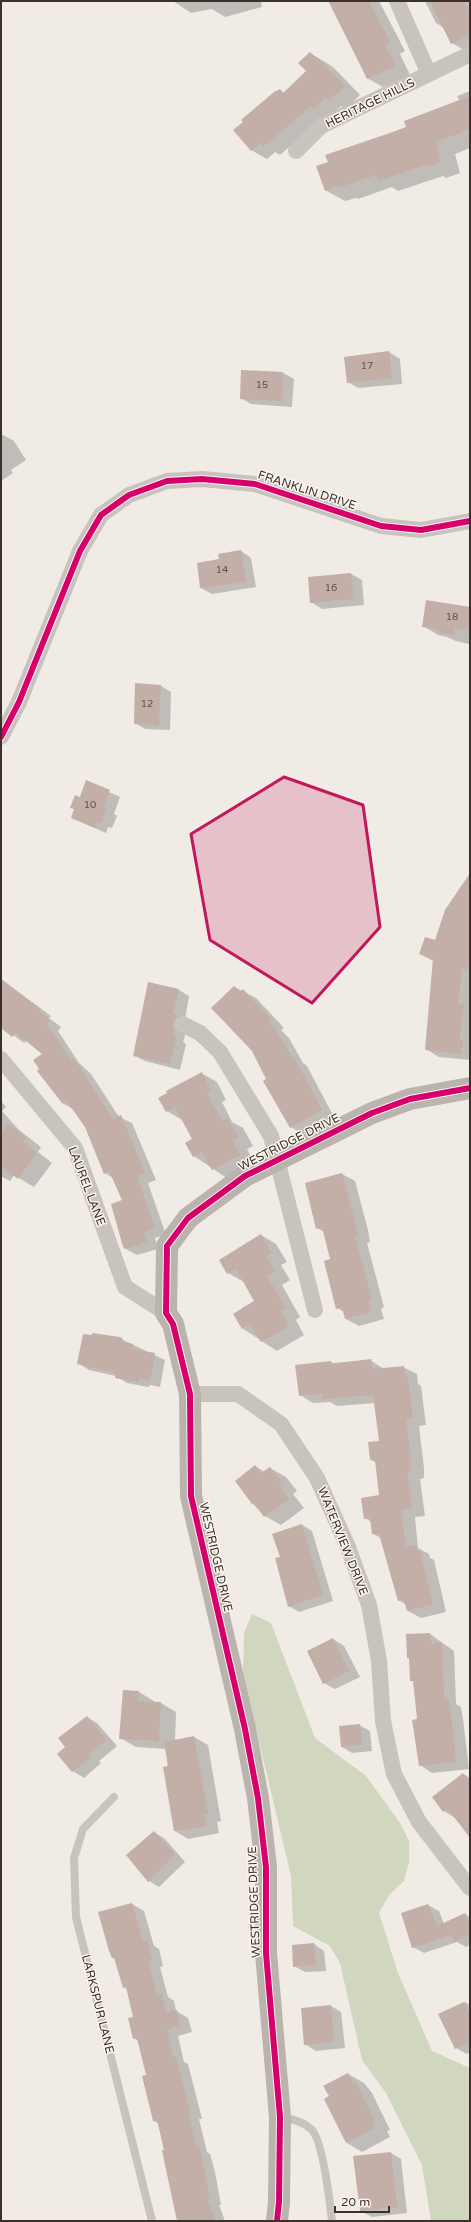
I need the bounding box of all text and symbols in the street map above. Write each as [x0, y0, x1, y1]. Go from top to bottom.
street label: HERITAGE HILLS [323, 75, 417, 131]
house number: 17 [361, 360, 373, 372]
house number: 15 [256, 379, 268, 391]
street label: FRANKLIN DRIVE [256, 468, 358, 513]
house number: 14 [216, 564, 228, 576]
house number: 16 [325, 582, 337, 594]
house number: 18 [446, 611, 458, 623]
house number: 12 [141, 698, 153, 710]
house number: 10 [84, 799, 96, 811]
street label: WESTRIDGE DRIVE [236, 1110, 342, 1174]
street label: LAUREL LANE [65, 1144, 109, 1228]
street label: WATERVIEW DRIVE [315, 1485, 371, 1597]
street label: WESTRIDGE DRIVE [197, 1501, 235, 1613]
street label: WESTRIDGE DRIVE [245, 1846, 263, 1958]
street label: LARKSPUR LANE [79, 1953, 117, 2055]
scale bar [335, 2188, 389, 2214]
text: 20 m [341, 2195, 370, 2209]

